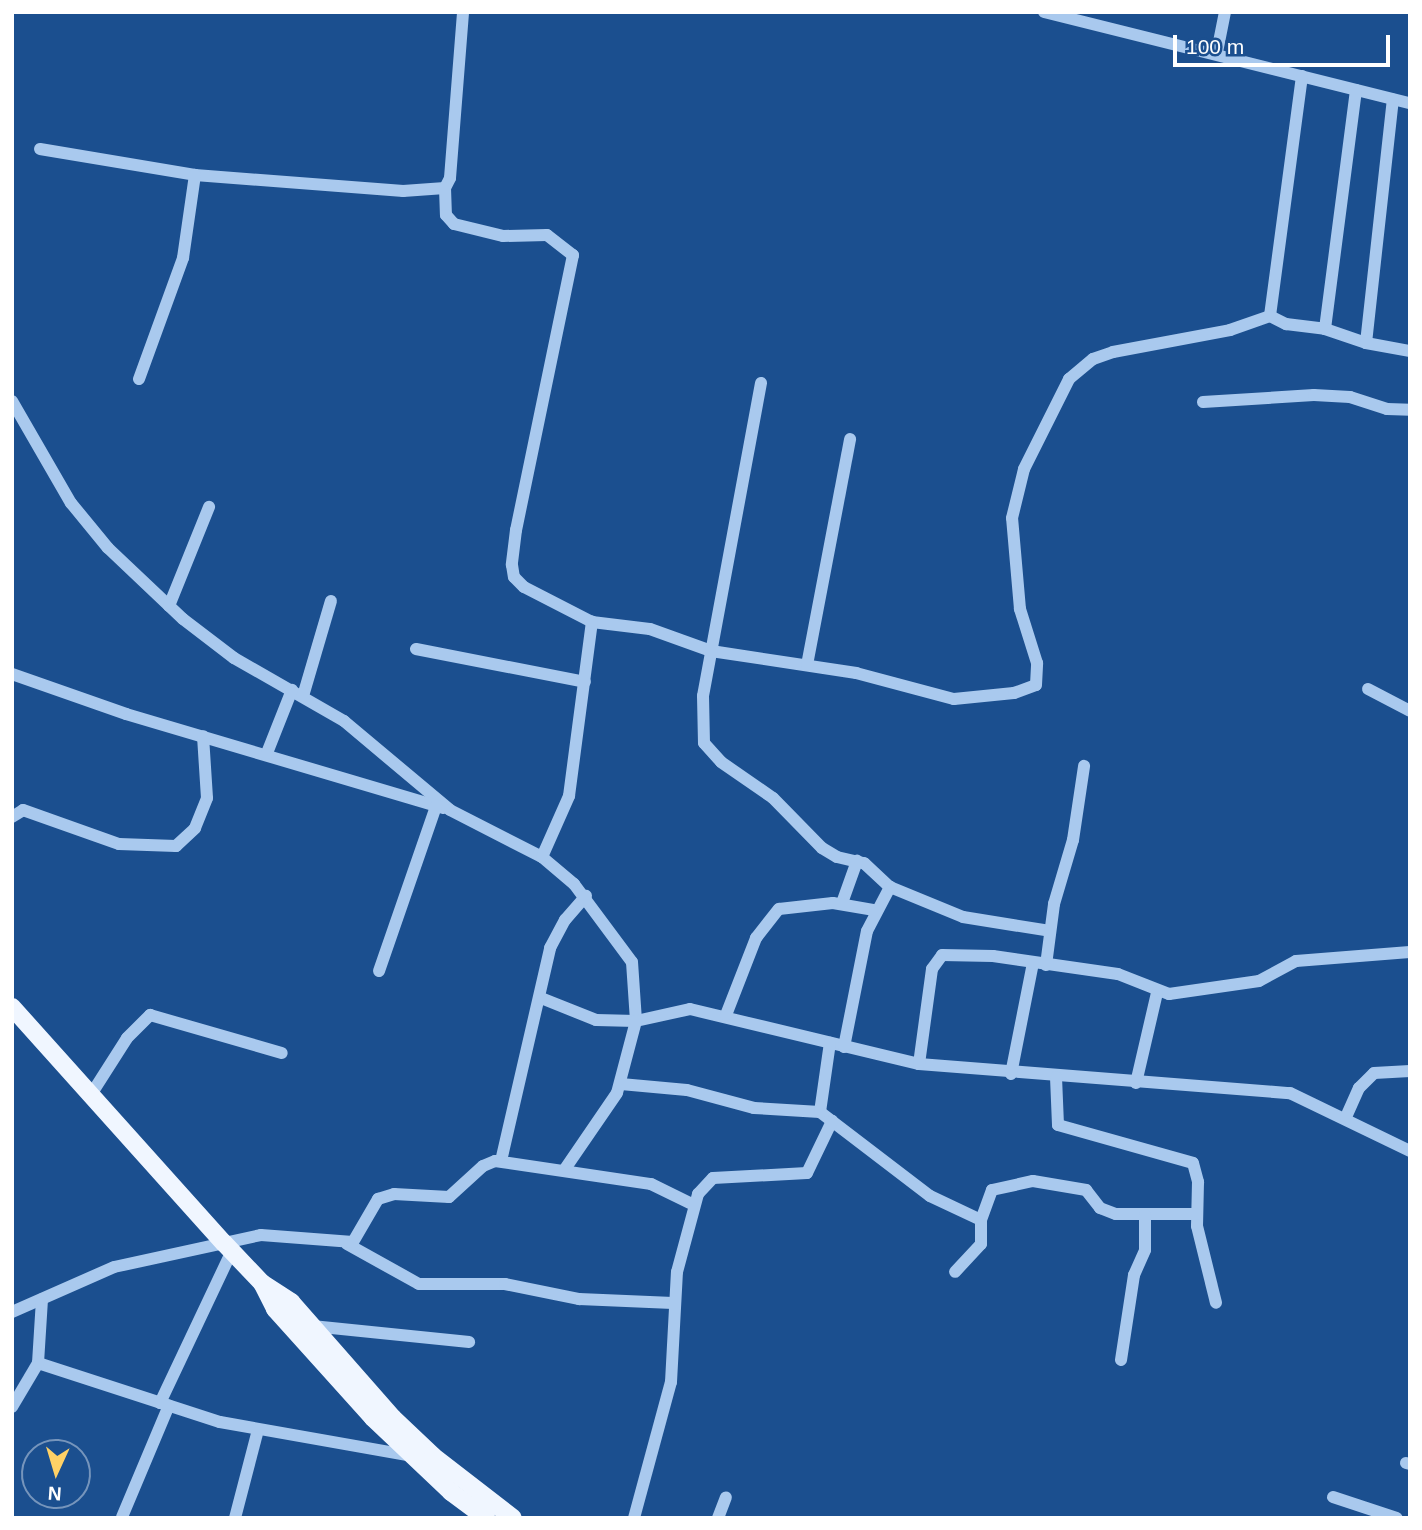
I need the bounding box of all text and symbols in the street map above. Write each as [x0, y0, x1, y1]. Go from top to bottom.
scale bar [1177, 21, 1394, 65]
text: 100 m [1186, 35, 1244, 58]
north arrow [21, 1439, 91, 1509]
text: N [47, 1482, 62, 1504]

